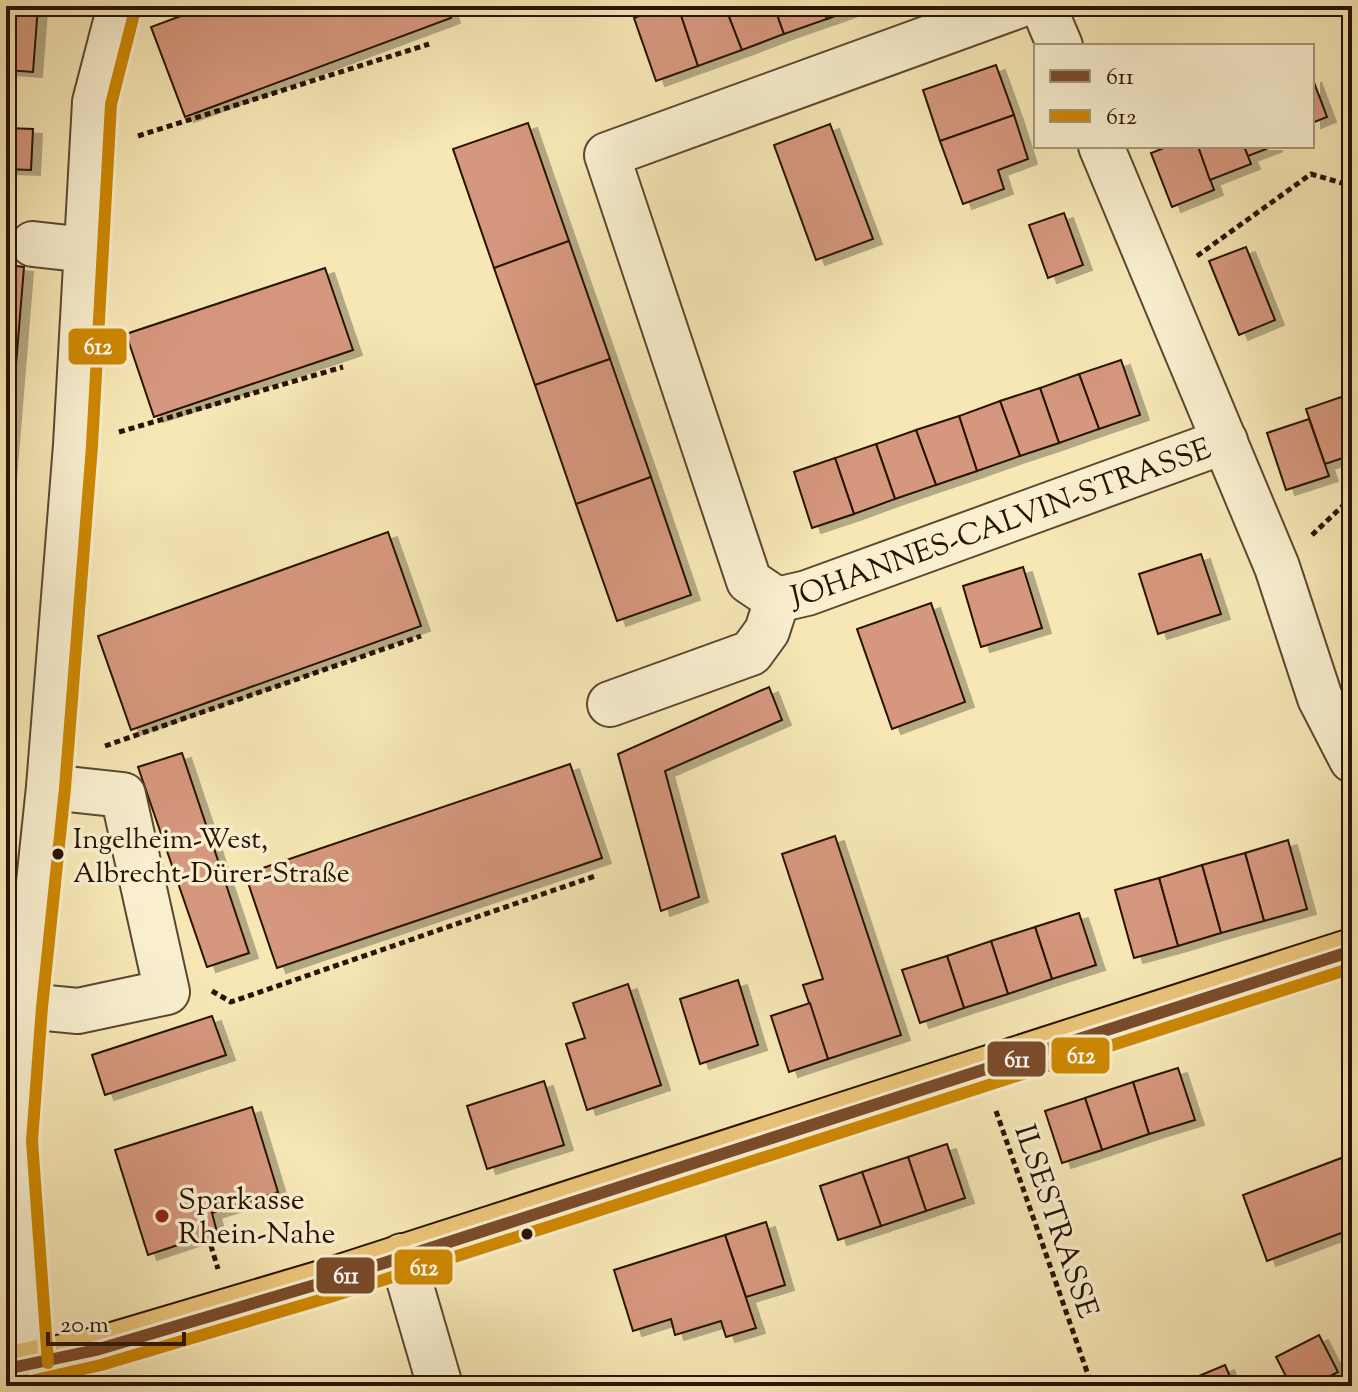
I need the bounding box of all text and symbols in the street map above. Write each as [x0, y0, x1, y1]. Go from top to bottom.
legend [1034, 44, 1314, 148]
text: 611 [1106, 61, 1134, 95]
text: 612 [1106, 101, 1137, 135]
line badge: 612 [67, 327, 128, 366]
text: 612 [84, 333, 113, 365]
street label: JOHANNES-CALVIN-STRASSE [785, 429, 1218, 620]
place label: Ingelheim-West, Albrecht-Dürer-Straße [73, 821, 350, 895]
marker: Ingelheim-West, Albrecht-Dürer-Straße [50, 846, 66, 862]
line badge: 612 [1050, 1036, 1111, 1075]
line badge: 611 [986, 1040, 1047, 1078]
text: 612 [1067, 1042, 1096, 1074]
text: 611 [1004, 1046, 1030, 1078]
street label: ILSESTRASSE [1001, 1119, 1108, 1324]
place label: Sparkasse Rhein-Nahe [178, 1180, 335, 1257]
marker: Sparkasse Rhein-Nahe [153, 1207, 171, 1225]
unlabelled marker [519, 1226, 535, 1242]
line badge: 612 [393, 1248, 454, 1286]
text: 612 [410, 1254, 439, 1286]
line badge: 611 [315, 1256, 376, 1295]
text: 611 [333, 1262, 359, 1294]
scale bar [48, 1296, 184, 1346]
text: 20 m [60, 1309, 109, 1343]

